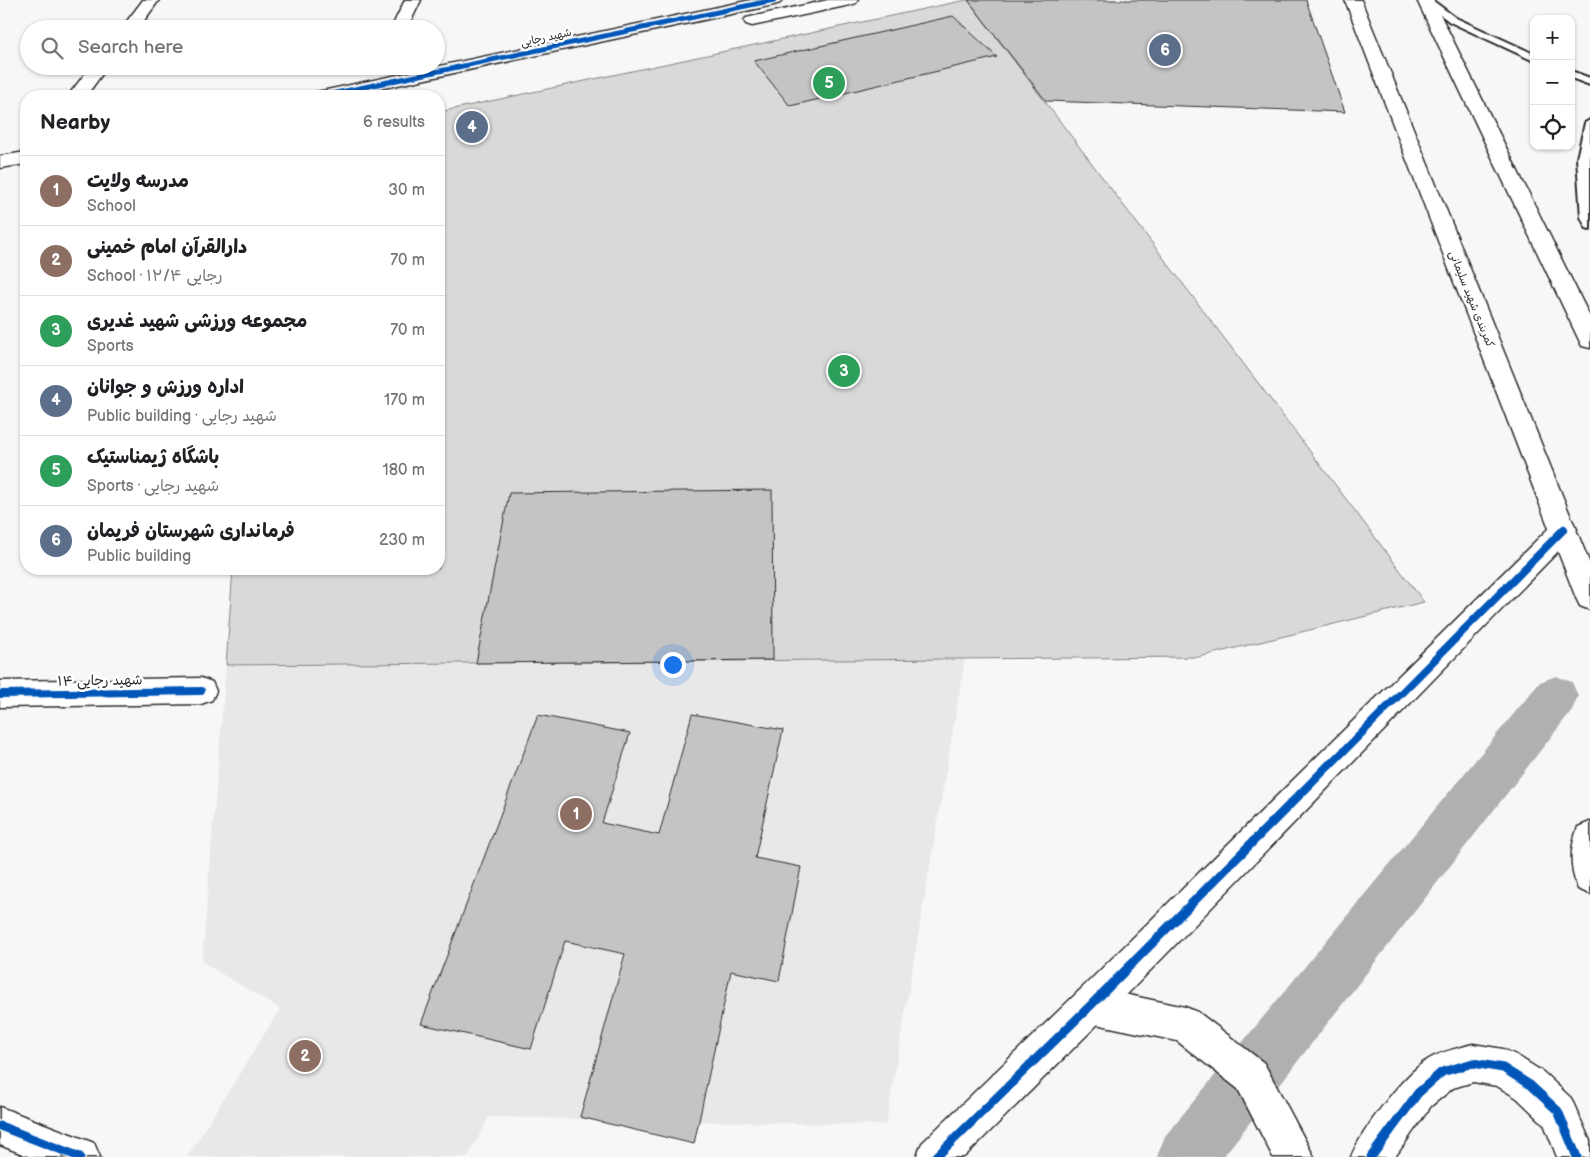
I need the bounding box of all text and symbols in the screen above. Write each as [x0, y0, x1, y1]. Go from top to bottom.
map controls [1530, 15, 1575, 150]
button: + [1530, 15, 1575, 60]
search box [20, 20, 445, 75]
street label: شهید رجایی [520, 26, 573, 50]
pin: 6 [1149, 31, 1181, 69]
icon: search [38, 34, 66, 62]
text: Search here [78, 36, 183, 59]
button: − [1530, 60, 1575, 105]
pin: 5 [813, 64, 845, 102]
button: locate [1530, 105, 1575, 150]
pin: 4 [456, 108, 488, 146]
text: Nearby [40, 110, 110, 135]
text: 6 results [363, 113, 425, 132]
text: مدرسه ولایت [87, 170, 189, 193]
text: 1 [53, 181, 59, 200]
text: 30 m [388, 181, 425, 200]
text: School [87, 197, 136, 216]
text: دارالقرآن امام خمینی [87, 236, 247, 259]
street label: کمربندی شهید سلیمانی [1445, 249, 1497, 350]
text: 2 [51, 251, 61, 270]
text: 70 m [390, 251, 425, 270]
text: School · رجایی ۱۲/۴ [87, 267, 223, 286]
text: مجموعه ورزشی شهید غدیری [87, 310, 307, 333]
text: 3 [51, 321, 61, 340]
text: 70 m [390, 321, 425, 340]
text: Sports [87, 337, 134, 356]
pin: 3 [828, 352, 860, 390]
text: اداره ورزش و جوانان [87, 376, 244, 399]
text: 4 [51, 391, 61, 410]
text: 170 m [384, 391, 425, 410]
text: Public building · شهید رجایی [87, 407, 277, 426]
text: باشگاه ژیمناستیک [87, 446, 219, 469]
text: 5 [51, 461, 61, 480]
text: 180 m [383, 461, 425, 480]
text: Sports · شهید رجایی [87, 477, 219, 496]
text: فرمانداری شهرستان فریمان [87, 520, 295, 543]
text: 6 [51, 531, 61, 550]
text: 230 m [379, 531, 425, 550]
text: Public building [87, 547, 191, 566]
your location [660, 652, 686, 678]
street label: شهید رجایی ۱۴ [57, 671, 143, 690]
pin: 1 [560, 795, 592, 833]
pin: 2 [289, 1037, 321, 1075]

